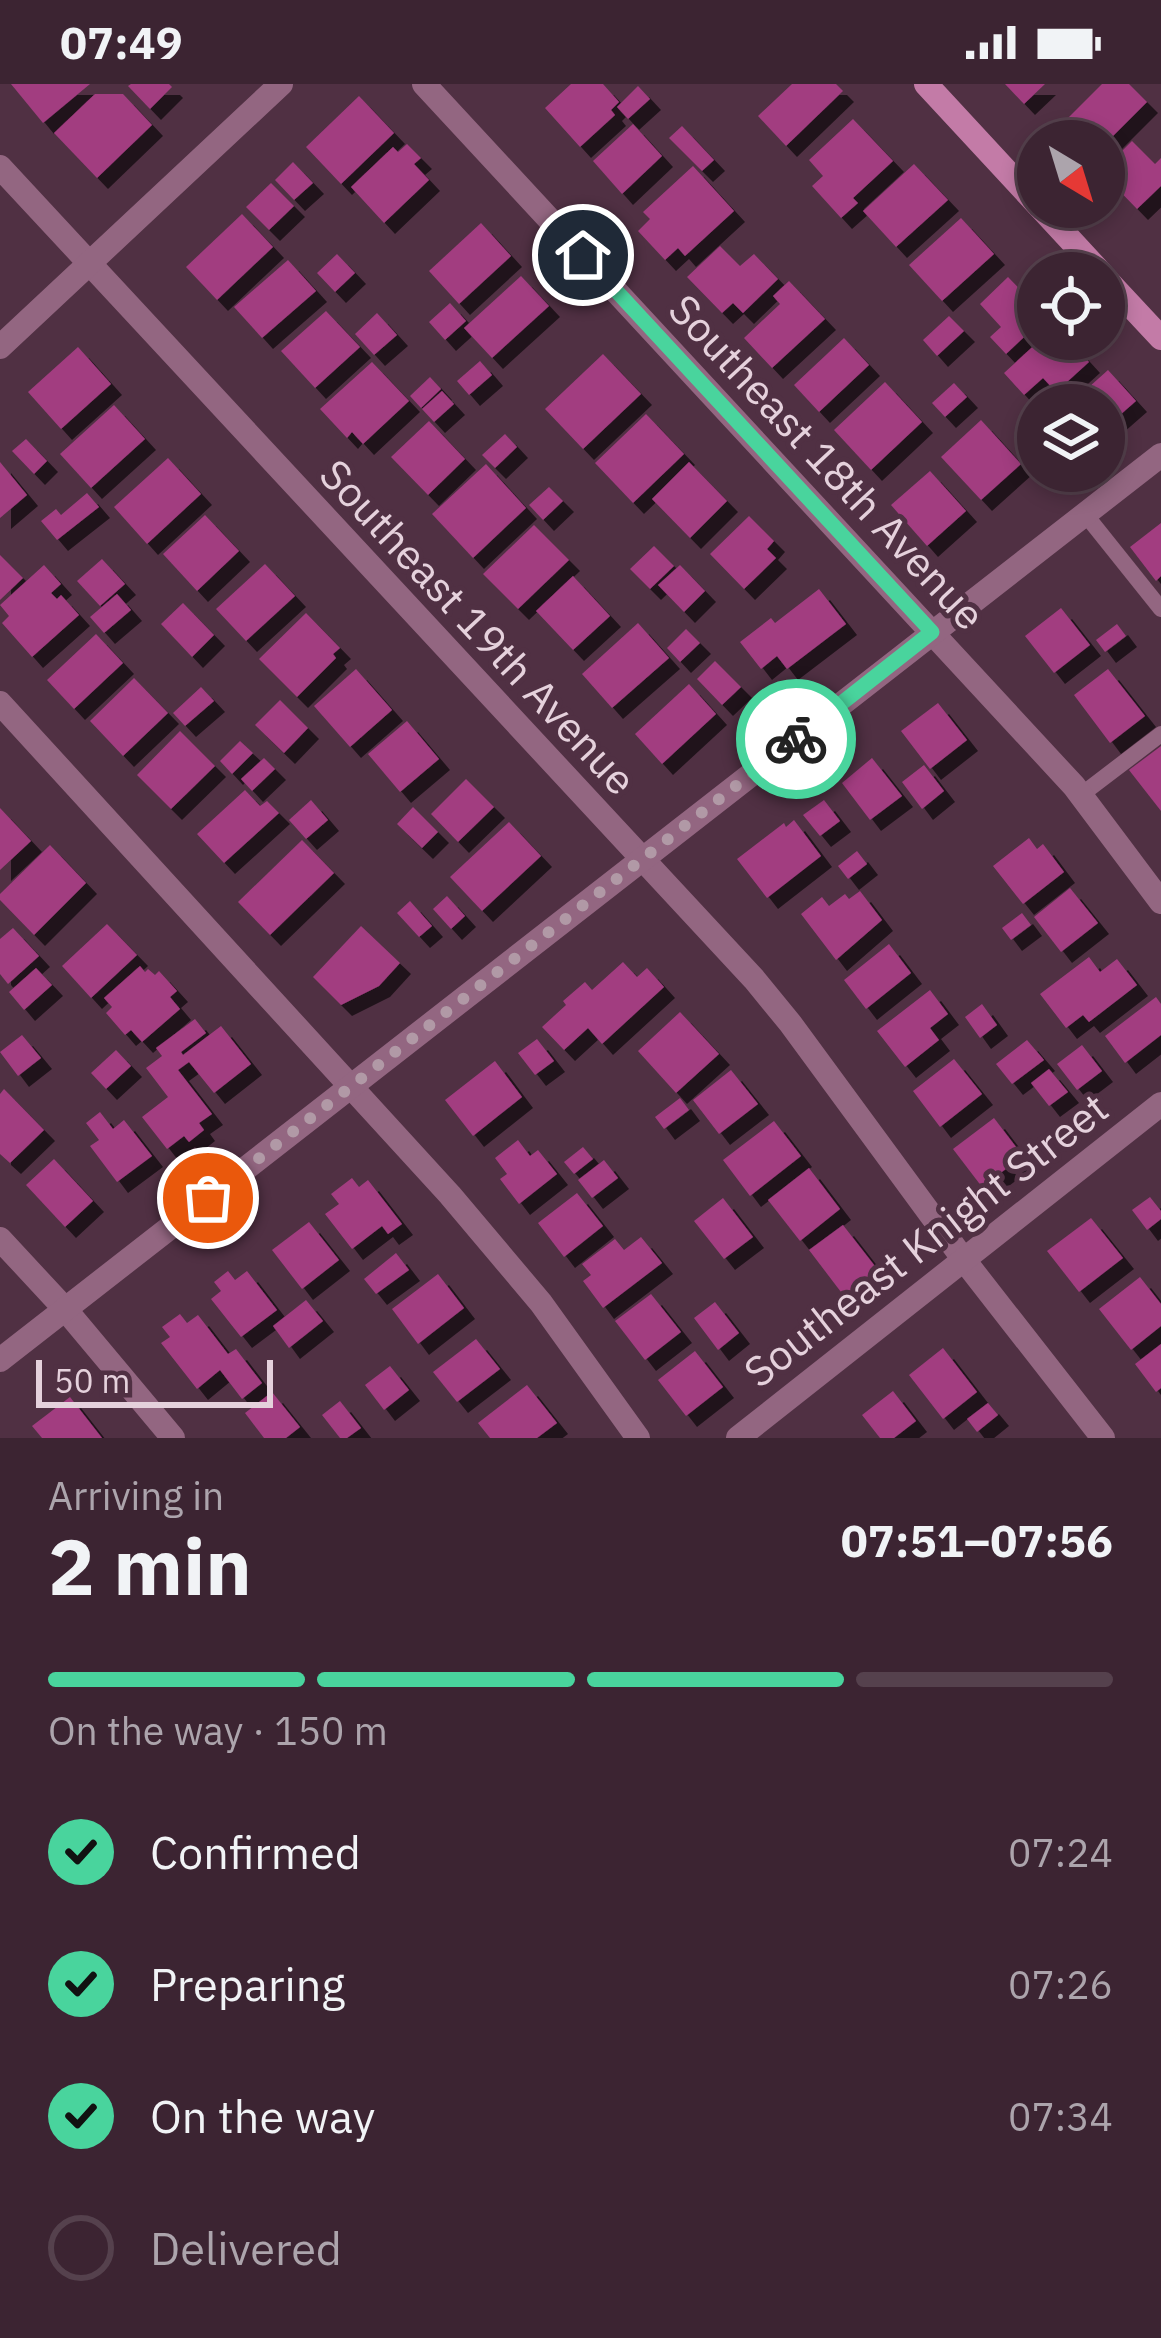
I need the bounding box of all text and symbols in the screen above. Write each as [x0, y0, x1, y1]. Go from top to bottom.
text: 07:49 [60, 13, 183, 71]
north arrow [1017, 120, 1125, 228]
map controls [1017, 120, 1125, 492]
pin [532, 204, 634, 306]
icon: home [550, 222, 616, 288]
button: locate [1017, 252, 1125, 360]
street label: Southeast 18th Avenue [657, 282, 997, 641]
button: layers [1017, 384, 1125, 492]
street label: Southeast 19th Avenue [308, 447, 648, 806]
courier [736, 679, 856, 799]
icon: bike [763, 706, 829, 772]
street label: Southeast Knight Street [733, 1080, 1119, 1399]
pin [157, 1147, 259, 1249]
icon: bag [175, 1165, 241, 1231]
scale bar [36, 1354, 273, 1407]
text: 50 m [54, 1359, 130, 1402]
text: Arriving in [48, 1470, 224, 1521]
text: 07:51–07:56 [841, 1511, 1113, 1569]
text: 2 min [48, 1515, 252, 1616]
text: On the way · 150 m [48, 1705, 388, 1756]
icon: check [48, 1819, 114, 1885]
text: Confirmed [150, 1823, 361, 1881]
text: 07:24 [1008, 1827, 1113, 1878]
icon: check [48, 1951, 114, 2017]
text: Preparing [150, 1955, 345, 2013]
text: 07:26 [1008, 1959, 1113, 2010]
icon: check [48, 2083, 114, 2149]
text: On the way [150, 2087, 375, 2145]
text: 07:34 [1008, 2091, 1113, 2142]
text: Delivered [150, 2219, 342, 2277]

